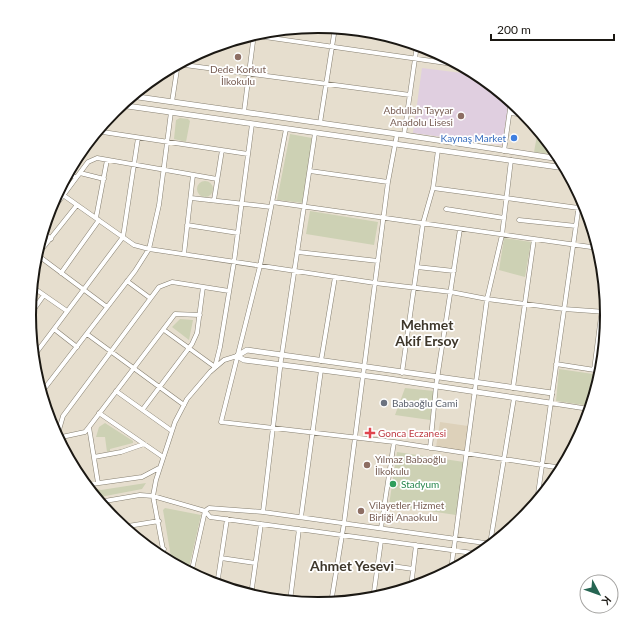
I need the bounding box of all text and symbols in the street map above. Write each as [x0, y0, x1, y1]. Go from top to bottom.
scale bar [491, 16, 614, 42]
text: 200 m [497, 22, 531, 37]
marker: Dede Korkut İlkokulu [233, 52, 243, 62]
place label: Dede Korkut İlkokulu [210, 63, 266, 87]
place label: Abdullah Tayyar Anadolu Lisesi [384, 104, 453, 128]
marker: Abdullah Tayyar Anadolu Lisesi [456, 111, 466, 121]
place label: Kaynaş Market [441, 132, 506, 144]
marker: Kaynaş Market [509, 133, 519, 143]
district label: Mehmet Akif Ersoy [394, 316, 459, 349]
place label: Babaoğlu Cami [392, 397, 458, 409]
marker: Babaoğlu Cami [379, 398, 389, 408]
place label: Gonca Eczanesi [378, 427, 446, 439]
marker: Gonca Eczanesi [365, 428, 375, 438]
place label: Yılmaz Babaoğlu İlkokulu [375, 453, 446, 477]
marker: Yılmaz Babaoğlu İlkokulu [362, 460, 372, 470]
place label: Stadyum [401, 478, 439, 490]
marker: Stadyum [388, 479, 398, 489]
place label: Vilayetler Hizmet Birliği Anaokulu [369, 499, 445, 523]
marker: Vilayetler Hizmet Birliği Anaokulu [356, 506, 366, 516]
district label: Ahmet Yesevi [309, 557, 394, 574]
north arrow [579, 574, 619, 614]
text: K [599, 594, 614, 608]

